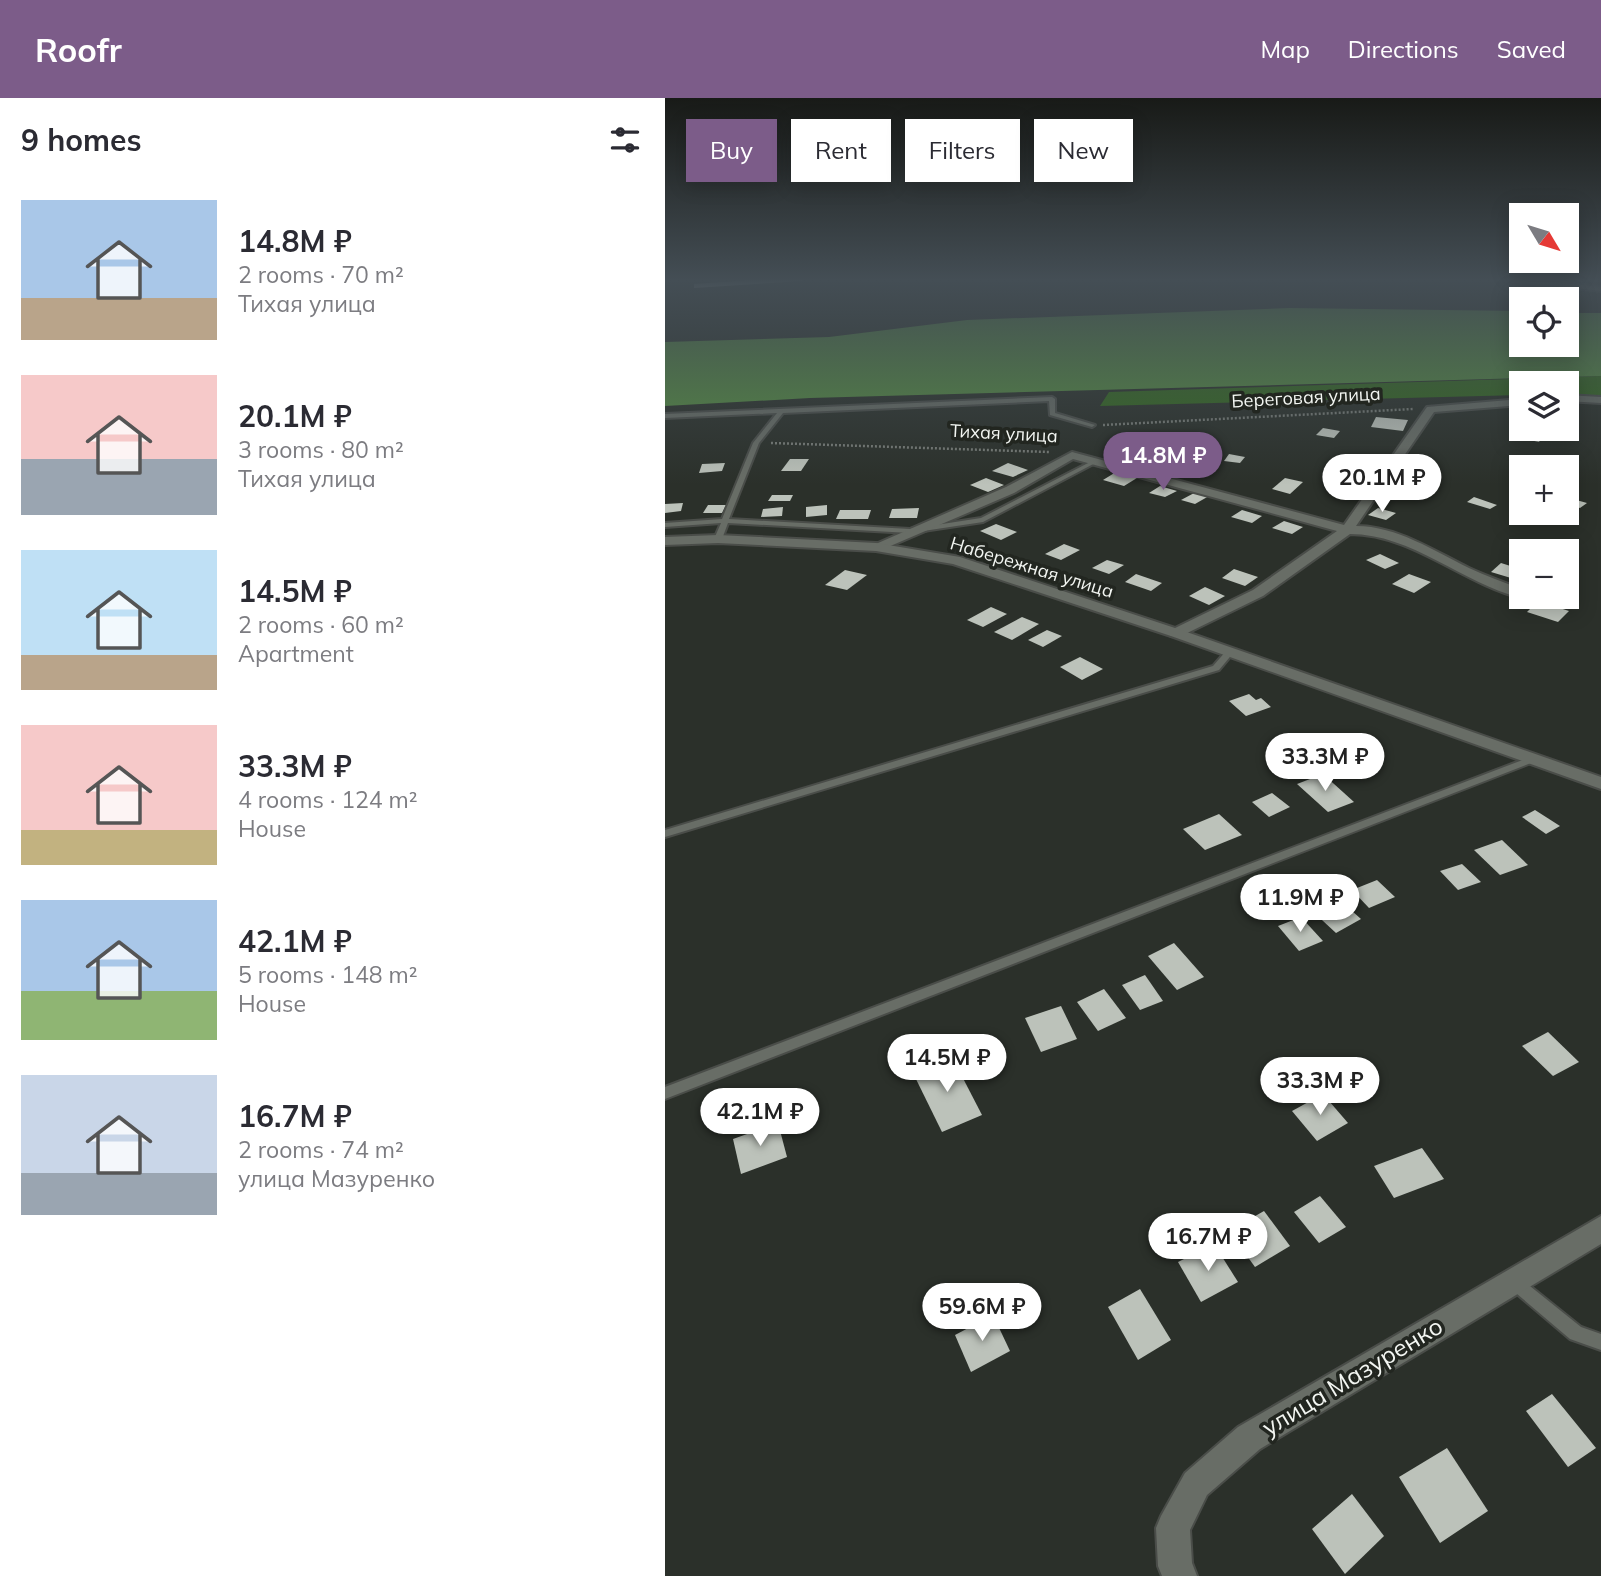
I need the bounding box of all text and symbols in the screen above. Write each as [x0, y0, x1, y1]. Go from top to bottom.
text: Roofr [35, 29, 122, 70]
text: Map [1260, 34, 1310, 64]
text: Directions [1348, 34, 1459, 64]
text: Saved [1497, 34, 1566, 64]
chip: Buy [686, 119, 777, 182]
chip: Rent [791, 119, 891, 182]
chip: Filters [905, 119, 1020, 182]
chip: New [1034, 119, 1133, 182]
text: 9 homes [21, 121, 142, 159]
icon: filters [606, 121, 644, 159]
north arrow [1509, 203, 1579, 273]
map controls [1509, 203, 1579, 609]
text: 14.8M ₽ [238, 222, 352, 260]
icon: home [77, 228, 161, 312]
text: 2 rooms · 70 m² [238, 260, 404, 289]
button: locate [1509, 287, 1579, 357]
text: Тихая улица [238, 289, 376, 318]
button: layers [1509, 371, 1579, 441]
street label: Береговая улица [1231, 382, 1381, 412]
text: 20.1M ₽ [238, 397, 352, 435]
icon: home [77, 403, 161, 487]
street label: Тихая улица [950, 419, 1058, 447]
pin: 14.8M ₽ [1098, 432, 1228, 492]
text: 3 rooms · 80 m² [238, 435, 404, 464]
text: 14.8M ₽ [1119, 440, 1207, 469]
pin: 20.1M ₽ [1317, 454, 1447, 514]
button: + [1509, 455, 1579, 525]
text: 20.1M ₽ [1338, 462, 1426, 491]
text: Тихая улица [238, 464, 376, 493]
street label: Набережная улица [948, 531, 1116, 603]
button: − [1509, 539, 1579, 609]
text: 14.5M ₽ [238, 572, 352, 610]
icon: home [77, 578, 161, 662]
text: 2 rooms · 60 m² [238, 610, 404, 639]
text: Apartment [238, 639, 354, 668]
pin: 33.3M ₽ [1260, 734, 1390, 793]
text: 33.3M ₽ [1281, 741, 1369, 770]
text: 33.3M ₽ [238, 747, 352, 785]
icon: home [77, 753, 161, 837]
text: 4 rooms · 124 m² [238, 785, 418, 814]
text: House [238, 814, 306, 843]
pin: 11.9M ₽ [1235, 874, 1365, 934]
text: 11.9M ₽ [1256, 882, 1344, 911]
text: 42.1M ₽ [238, 922, 352, 960]
icon: home [77, 928, 161, 1012]
text: 5 rooms · 148 m² [238, 960, 418, 989]
text: House [238, 989, 306, 1018]
pin: 14.5M ₽ [882, 1034, 1012, 1094]
text: 14.5M ₽ [903, 1042, 991, 1071]
pin: 33.3M ₽ [1255, 1058, 1385, 1117]
text: 33.3M ₽ [1276, 1065, 1364, 1094]
pin: 42.1M ₽ [695, 1088, 825, 1148]
text: 42.1M ₽ [716, 1096, 804, 1125]
text: 16.7M ₽ [238, 1097, 352, 1135]
icon: home [77, 1103, 161, 1187]
text: 2 rooms · 74 m² [238, 1135, 404, 1164]
text: улица Мазуренко [238, 1164, 435, 1193]
pin: 16.7M ₽ [1143, 1214, 1273, 1273]
text: 16.7M ₽ [1164, 1221, 1252, 1250]
pin: 59.6M ₽ [917, 1284, 1047, 1343]
text: 59.6M ₽ [938, 1291, 1026, 1320]
street label: улица Мазуренко [1256, 1310, 1448, 1442]

